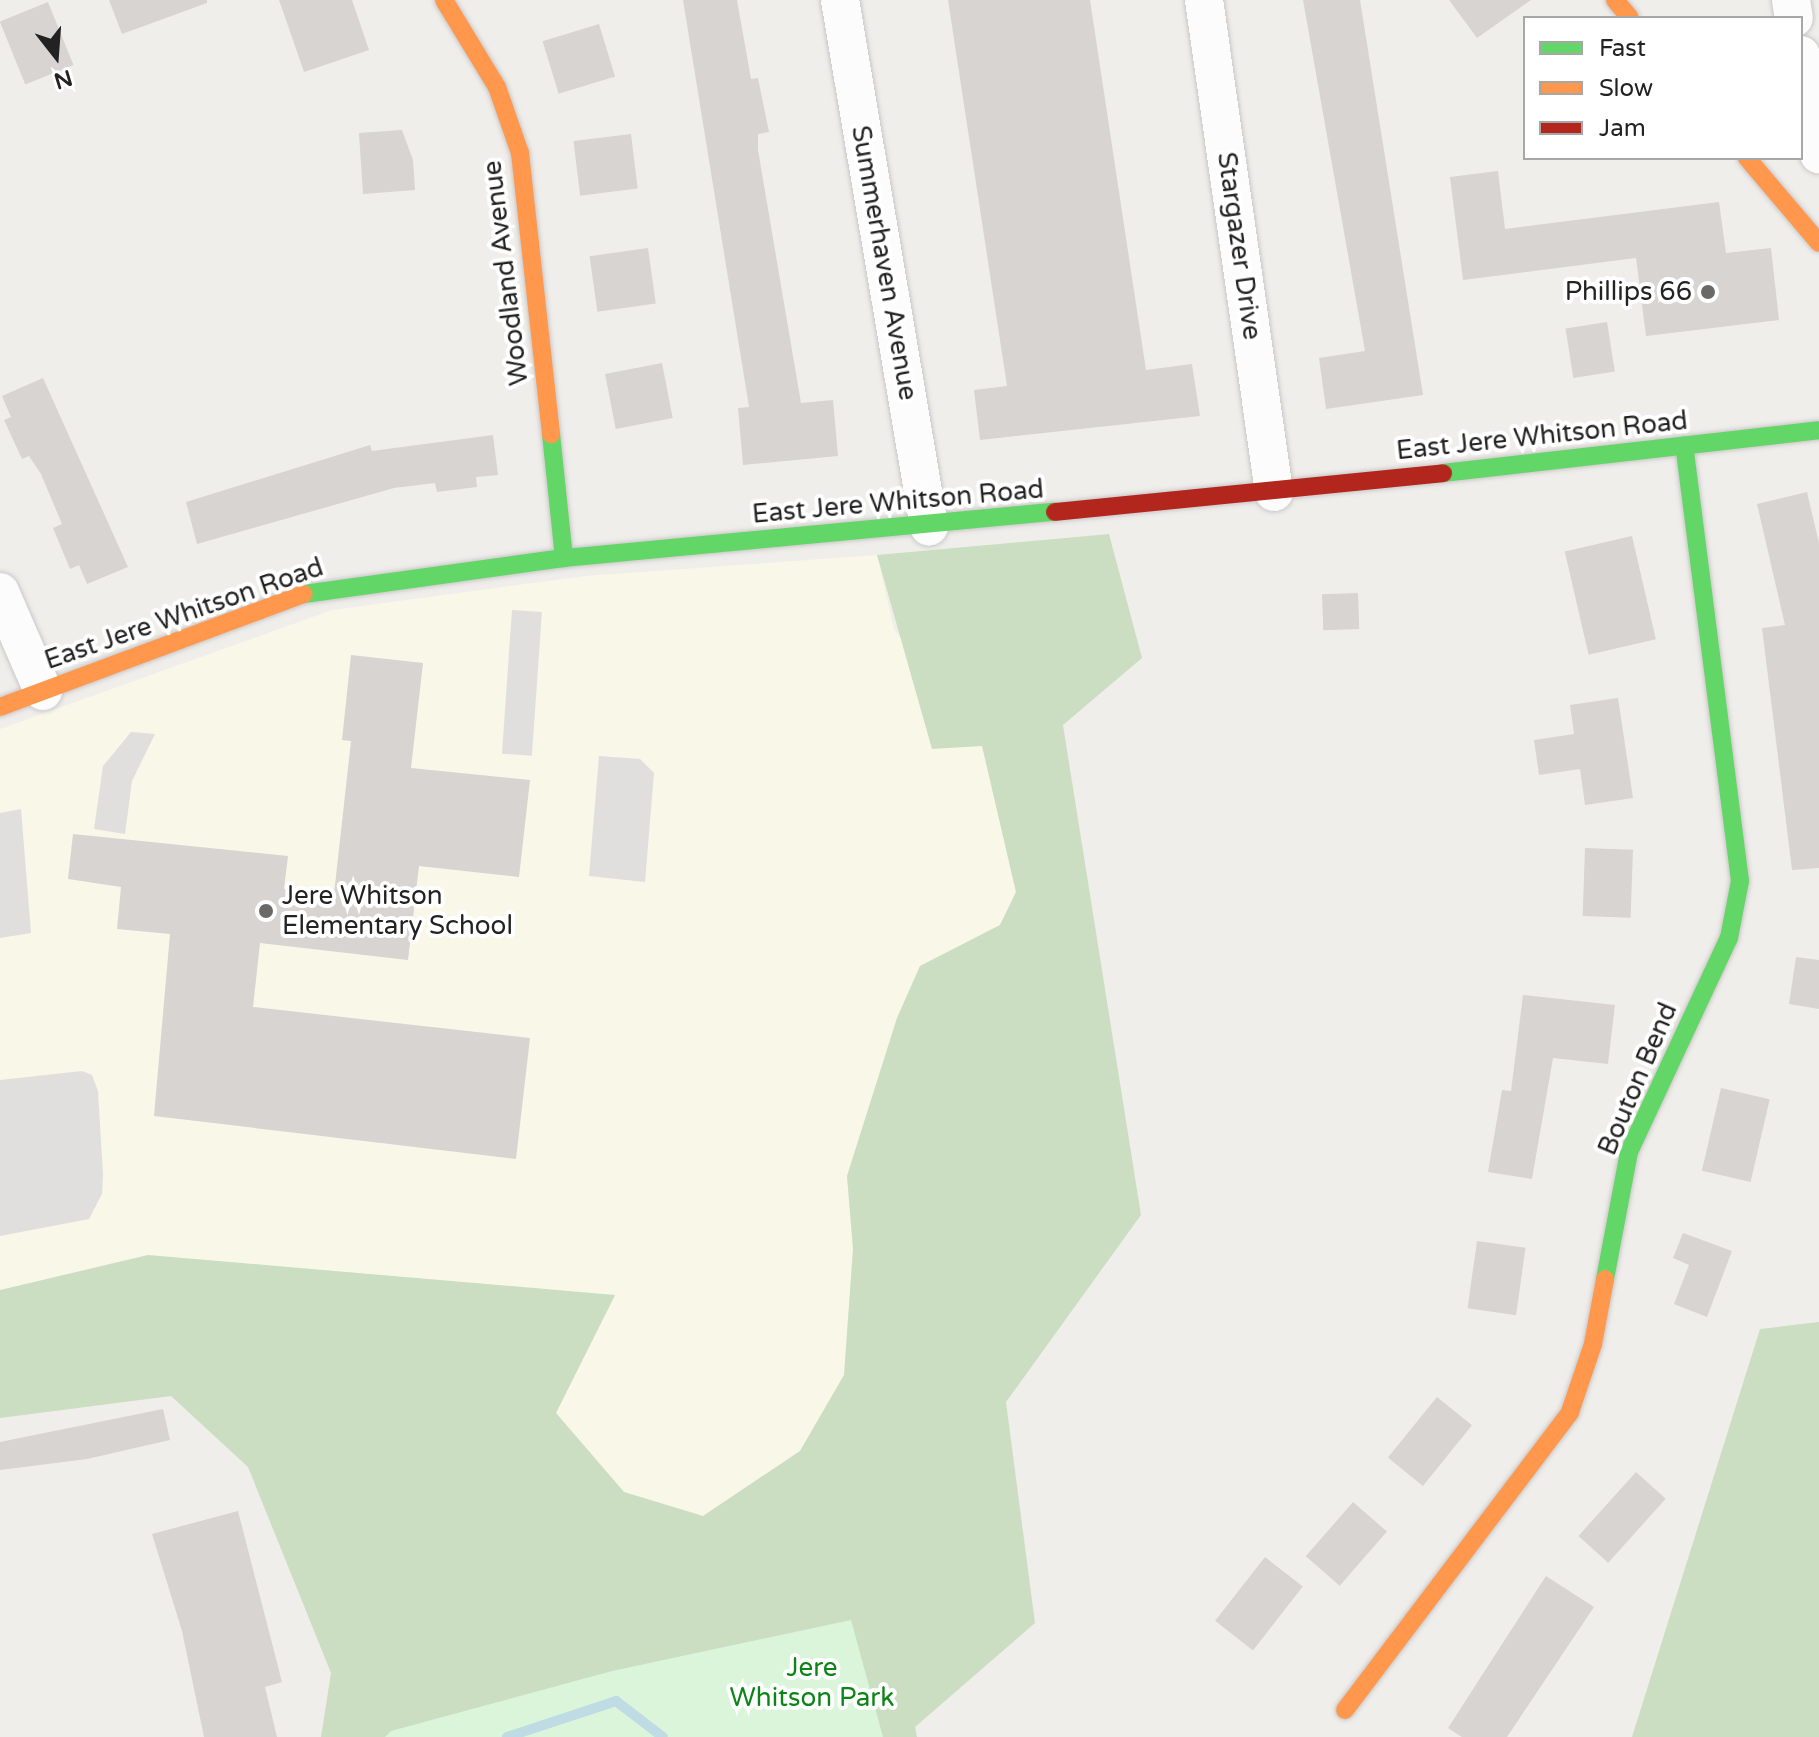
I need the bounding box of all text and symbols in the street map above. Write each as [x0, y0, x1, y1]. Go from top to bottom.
north arrow [16, 16, 96, 96]
legend [1523, 16, 1803, 160]
text: Fast [1599, 34, 1646, 63]
text: N [51, 64, 75, 94]
text: Slow [1599, 74, 1653, 103]
text: Jam [1599, 114, 1646, 143]
street label: Summerhaven Avenue [844, 123, 924, 403]
street label: Stargazer Drive [1210, 150, 1268, 342]
street label: Woodland Avenue [477, 159, 535, 387]
place label: Phillips 66 [1565, 276, 1692, 308]
marker: Phillips 66 [1699, 283, 1717, 301]
street label: East Jere Whitson Road [1395, 405, 1689, 467]
street label: East Jere Whitson Road [751, 474, 1045, 530]
street label: East Jere Whitson Road [41, 552, 327, 676]
place label: Jere Whitson Elementary School [282, 880, 513, 942]
marker: Jere Whitson Elementary School [257, 902, 275, 920]
street label: Bouton Bend [1592, 998, 1684, 1160]
park label: Jere Whitson Park [730, 1652, 894, 1714]

